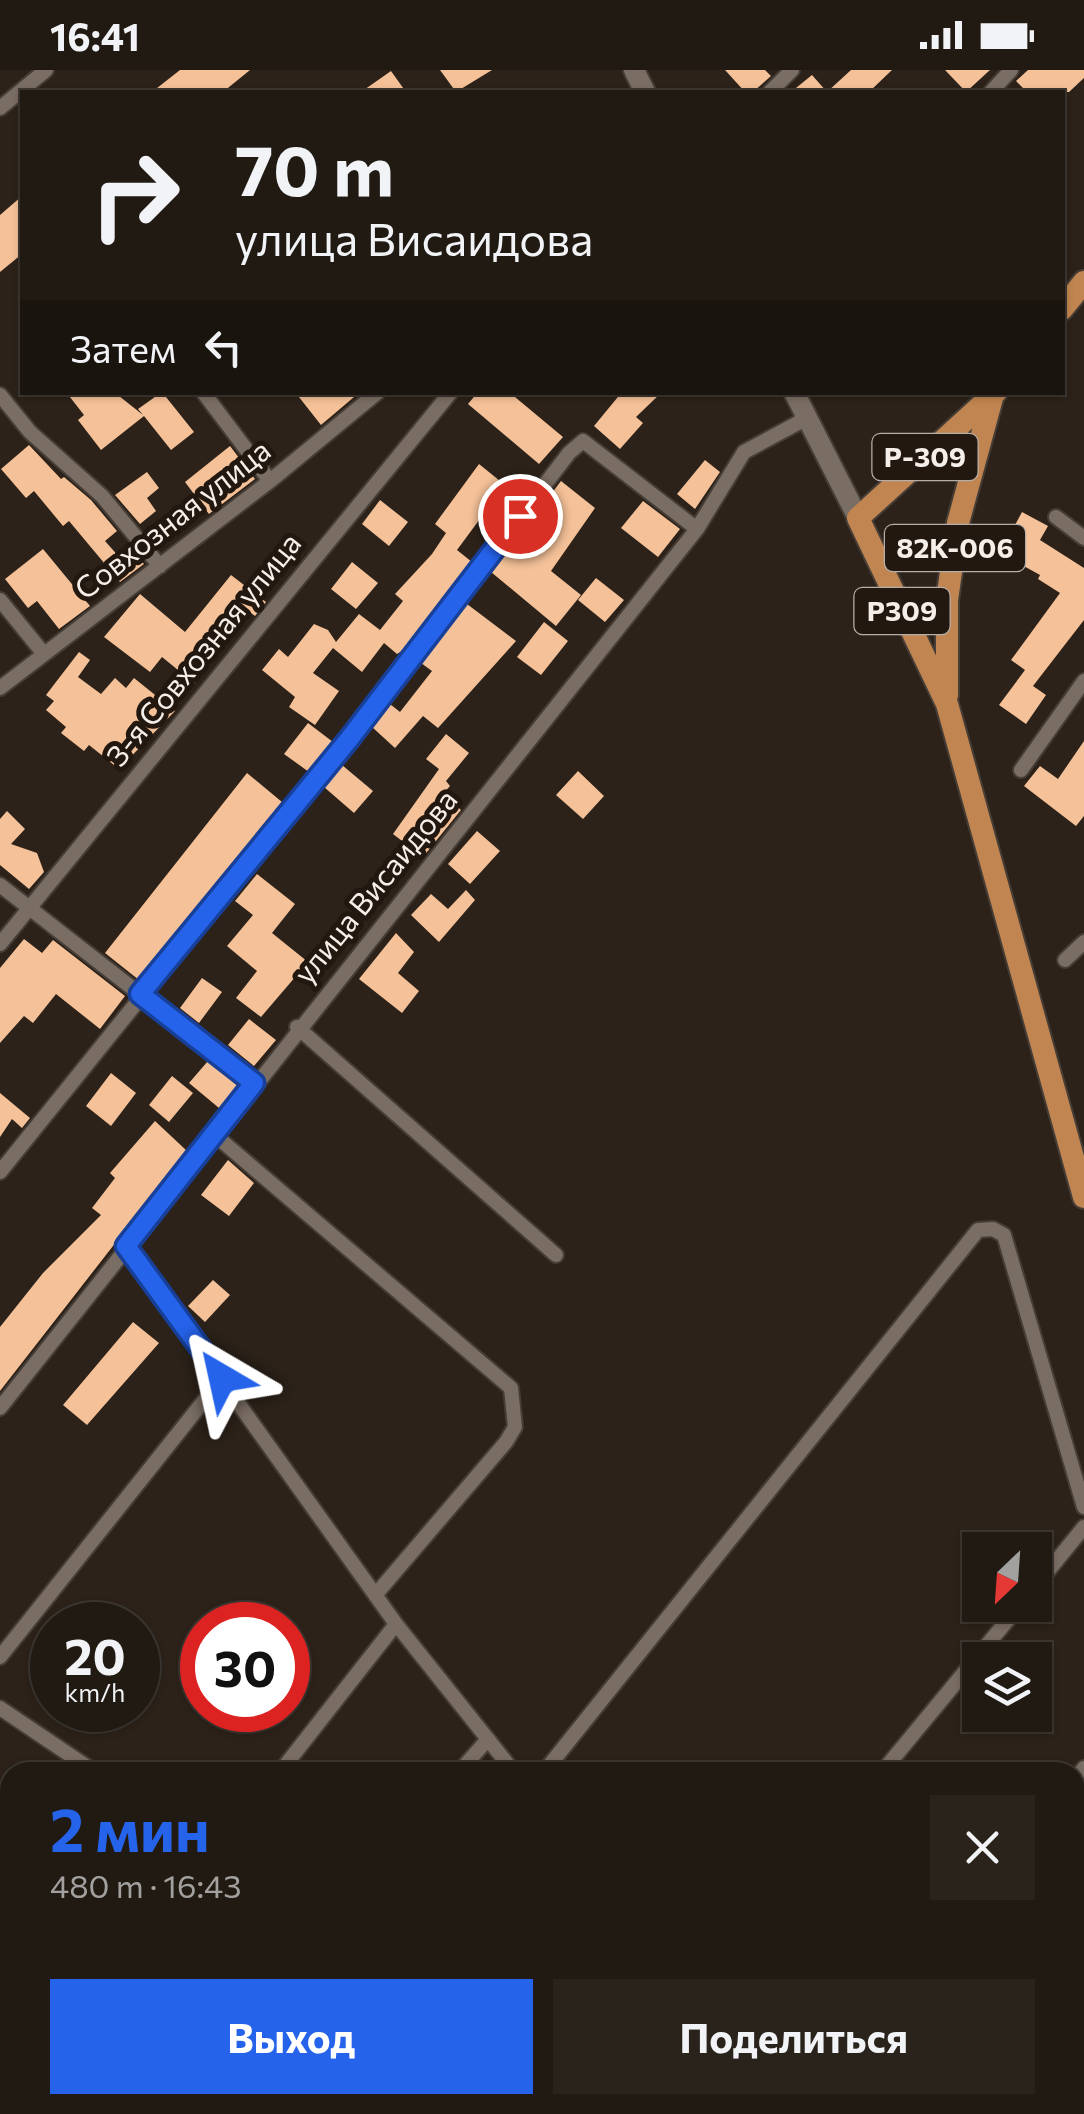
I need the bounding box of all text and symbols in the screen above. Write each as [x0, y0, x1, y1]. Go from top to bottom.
text: 16:41 [50, 12, 140, 59]
text: 70 m [235, 125, 394, 210]
icon: right [70, 130, 200, 260]
text: улица Висаидова [235, 210, 593, 265]
icon: left [196, 320, 251, 375]
text: Затем [70, 324, 176, 371]
street label: Совхозная улица [66, 430, 277, 606]
road number: Р-309 [872, 434, 978, 480]
pin [478, 474, 563, 559]
icon: arrive [493, 489, 548, 544]
street label: 3-я Совхозная улица [97, 524, 308, 773]
road number: 82К-006 [885, 525, 1025, 571]
road number: Р309 [854, 588, 950, 634]
street label: улица Висаидова [284, 781, 464, 990]
position arrow [170, 1326, 274, 1430]
north arrow [962, 1532, 1052, 1622]
map controls [962, 1532, 1052, 1732]
speed limit sign: 30 [180, 1602, 310, 1732]
text: 20 [64, 1624, 126, 1685]
button: layers [962, 1642, 1052, 1732]
text: km/h [65, 1677, 125, 1707]
text: 2 мин [50, 1791, 210, 1864]
button: close [930, 1795, 1035, 1900]
text: 480 m · 16:43 [50, 1865, 241, 1905]
button: Выход [50, 1979, 533, 2094]
button: Поделиться [553, 1979, 1035, 2094]

